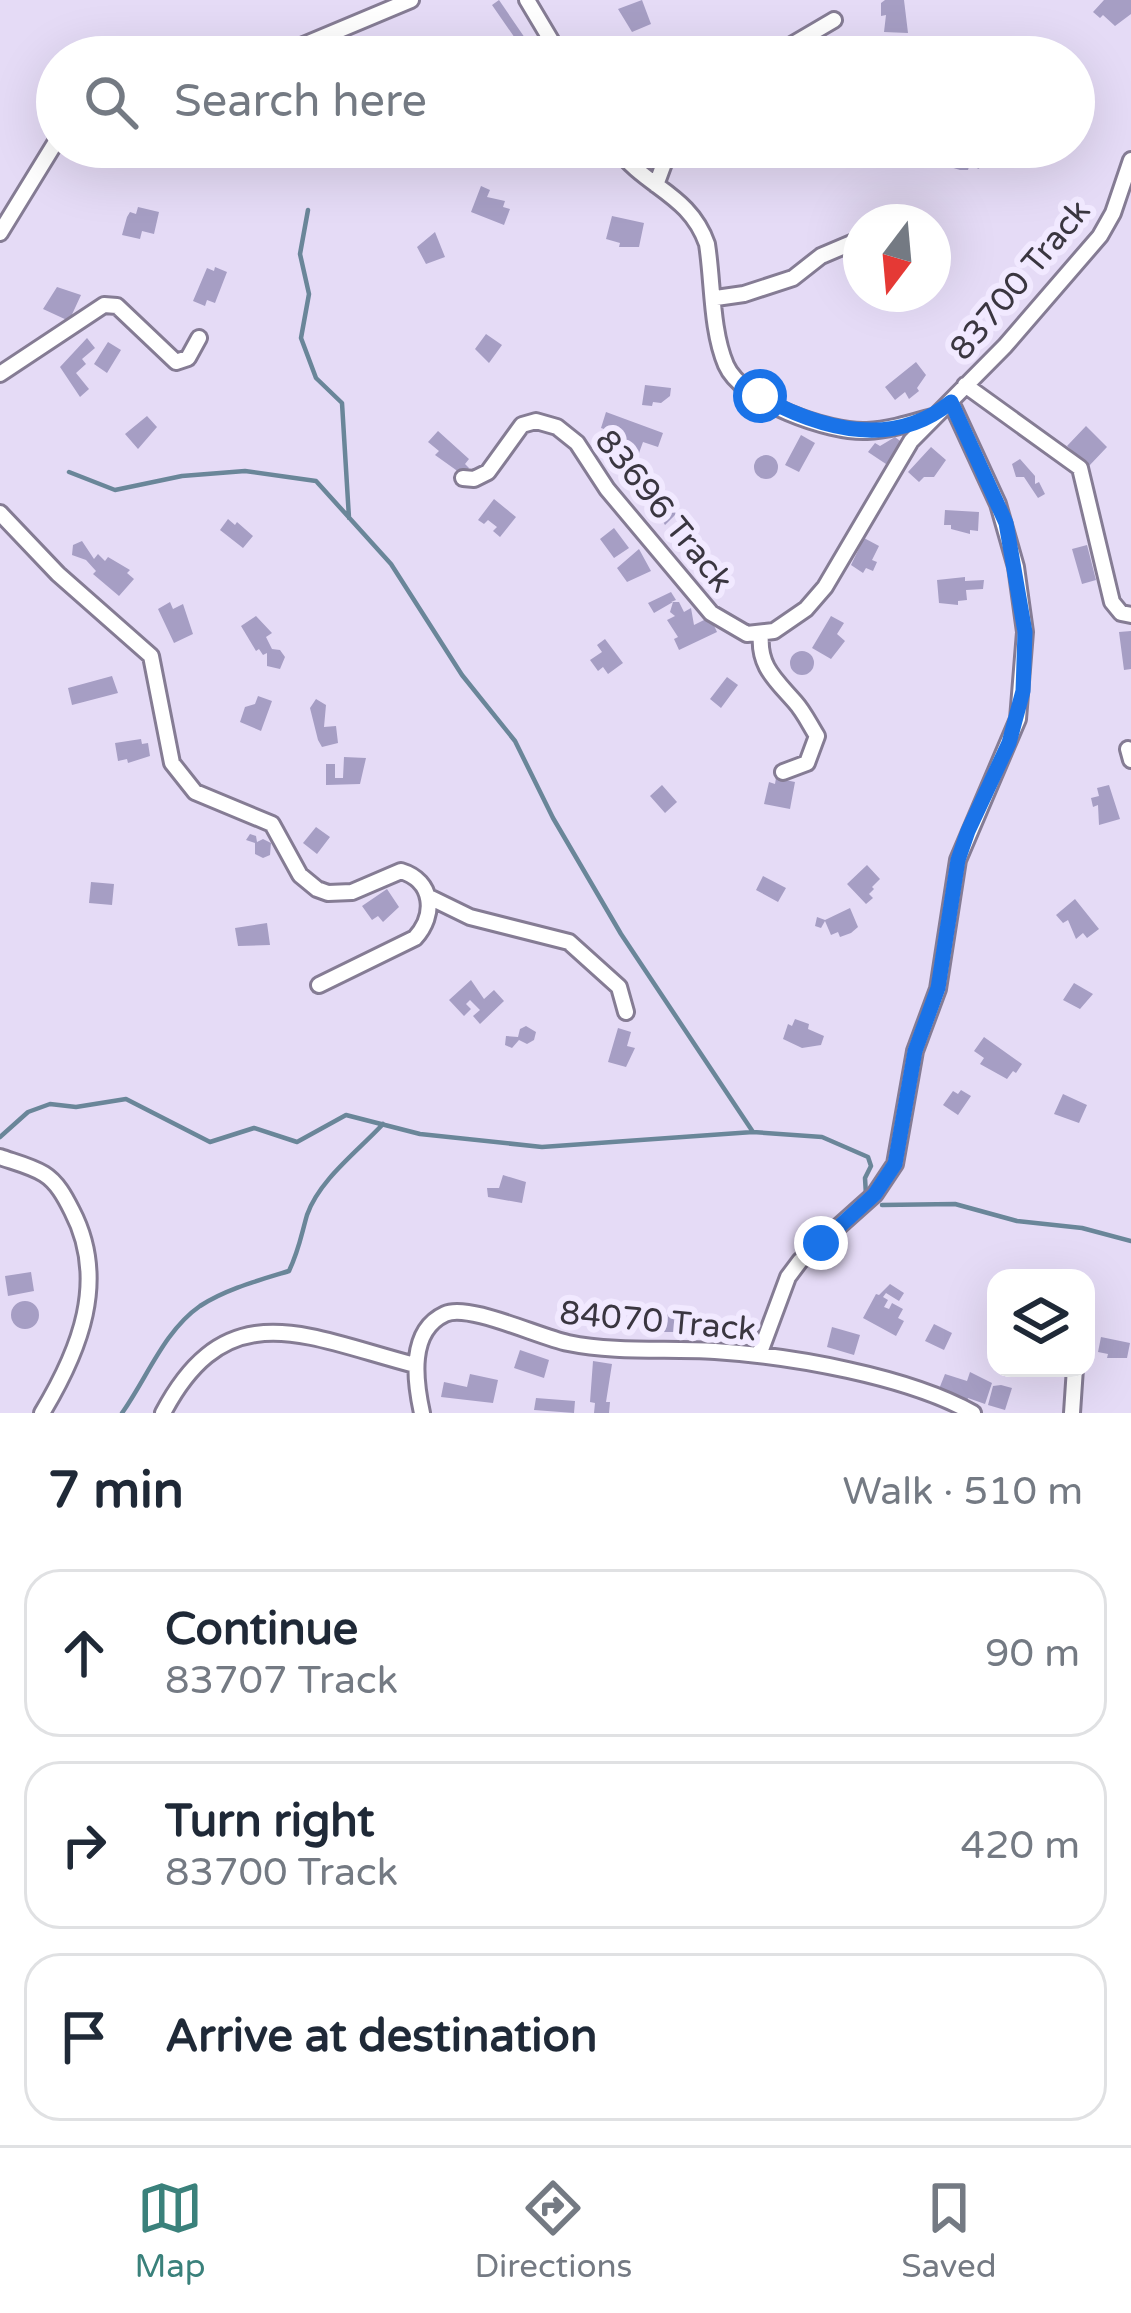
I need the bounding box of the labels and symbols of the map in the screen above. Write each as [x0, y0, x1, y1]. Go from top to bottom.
street label: 83700 Track [942, 192, 1098, 368]
north arrow [843, 204, 951, 312]
route start [733, 369, 787, 423]
street label: 83696 Track [587, 422, 741, 600]
route end [794, 1216, 848, 1270]
street label: 84070 Track [558, 1293, 758, 1350]

